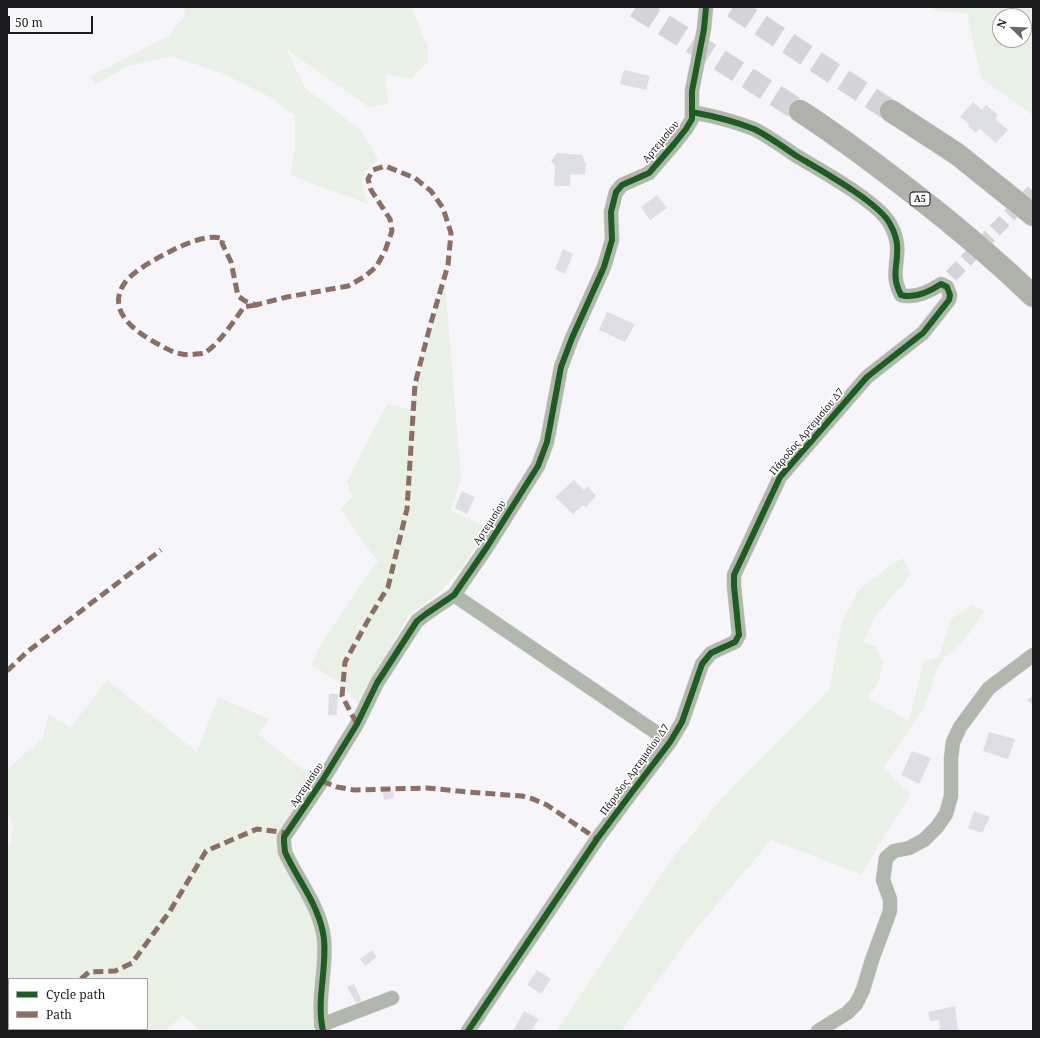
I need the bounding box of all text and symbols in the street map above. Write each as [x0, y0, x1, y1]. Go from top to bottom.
scale bar [10, 8, 95, 34]
north arrow [992, 8, 1032, 48]
text: 50 m [15, 14, 43, 31]
text: N [993, 17, 1010, 30]
street label: Αρτεμισίου [640, 119, 682, 165]
road number: Α5 [910, 192, 930, 206]
street label: Πάροδος Αρτεμισίου Δ7 [767, 386, 847, 478]
street label: Αρτεμισίου [471, 499, 509, 547]
street label: Πάροδος Αρτεμισίου Δ7 [598, 722, 672, 818]
street label: Αρτεμισίου [288, 761, 326, 809]
legend [8, 978, 148, 1030]
text: Cycle path [46, 986, 105, 1003]
text: Path [46, 1006, 72, 1023]

